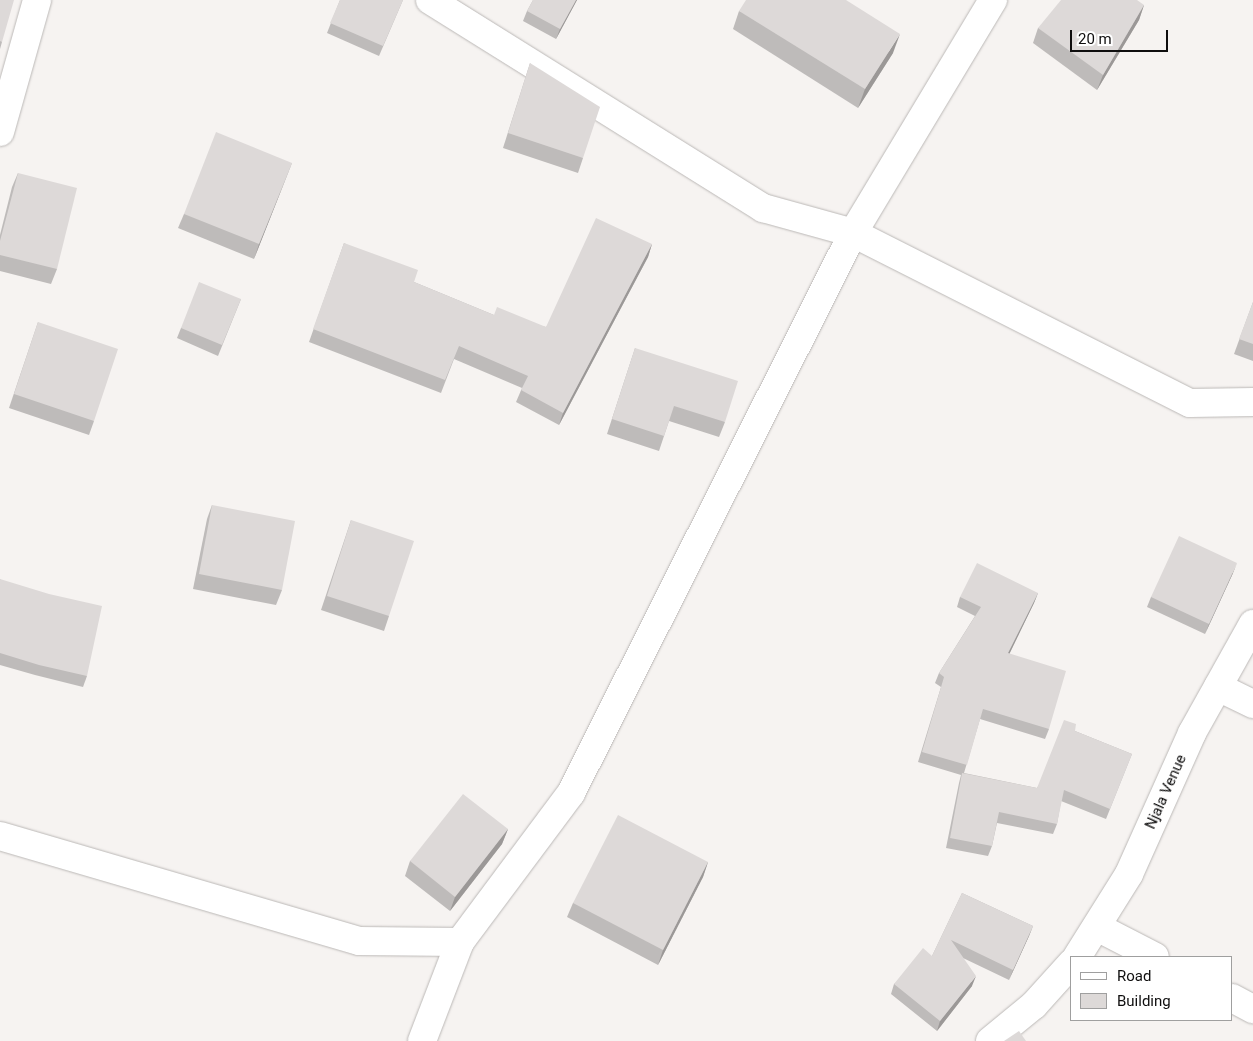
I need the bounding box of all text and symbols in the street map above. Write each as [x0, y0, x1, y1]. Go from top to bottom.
scale bar [1073, 20, 1170, 52]
text: 20 m [1078, 30, 1112, 48]
street label: Njala Venue [1142, 752, 1190, 832]
legend [1070, 956, 1233, 1021]
text: Road [1117, 967, 1151, 985]
text: Building [1117, 992, 1171, 1010]

